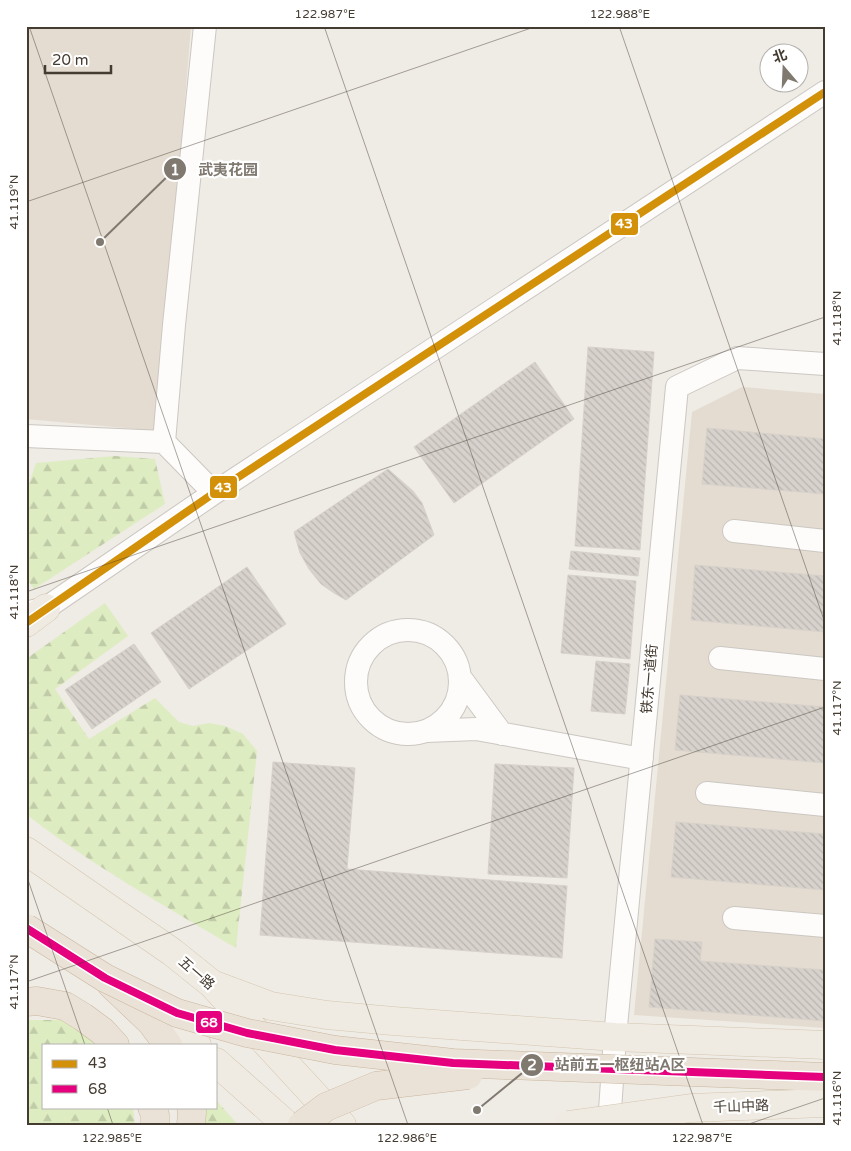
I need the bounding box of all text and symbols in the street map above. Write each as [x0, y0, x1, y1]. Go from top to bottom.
text: 122.987°E [295, 7, 356, 21]
text: 122.988°E [590, 7, 651, 21]
scale bar [45, 42, 111, 74]
north arrow [758, 42, 808, 92]
text: 北 [771, 46, 789, 66]
text: 20 m [52, 51, 89, 69]
callout: 武夷花园 [163, 154, 268, 184]
text: 1 [170, 161, 180, 179]
text: 武夷花园 [198, 161, 258, 179]
text: 41.119°N [7, 175, 21, 229]
line badge: 43 [610, 212, 639, 236]
text: 43 [615, 215, 633, 232]
text: 41.118°N [830, 291, 844, 345]
line badge: 43 [209, 475, 238, 499]
text: 43 [214, 479, 232, 496]
text: 41.118°N [7, 565, 21, 619]
street label: 铁东一道街 [638, 643, 661, 715]
text: 41.117°N [830, 680, 844, 736]
street label: 五一路 [175, 953, 218, 994]
text: 41.117°N [7, 954, 21, 1010]
line badge: 68 [195, 1010, 223, 1034]
text: 68 [200, 1014, 218, 1031]
legend [42, 1044, 218, 1108]
callout: 站前五一枢纽站A区 [519, 1050, 695, 1080]
text: 43 [88, 1054, 107, 1072]
text: 2 [527, 1056, 537, 1074]
text: 站前五一枢纽站A区 [554, 1056, 686, 1074]
text: 41.116°N [830, 1071, 844, 1125]
text: 68 [88, 1080, 107, 1098]
street label: 千山中路 [713, 1097, 769, 1116]
text: 122.985°E [82, 1131, 142, 1145]
text: 122.986°E [377, 1131, 438, 1145]
text: 122.987°E [672, 1131, 733, 1145]

